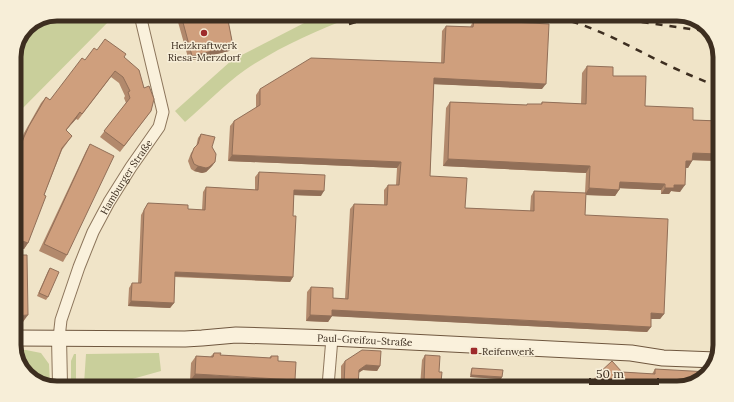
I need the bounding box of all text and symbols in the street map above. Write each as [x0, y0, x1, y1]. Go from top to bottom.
marker: Heizkraftwerk Riesa-Merzdorf [199, 28, 209, 38]
place label: Heizkraftwerk Riesa-Merzdorf [168, 39, 241, 64]
street label: Hamburger Straße [97, 136, 155, 217]
street label: Paul-Greifzu-Straße [317, 331, 413, 349]
place label: Reifenwerk [482, 345, 535, 358]
marker: Reifenwerk [469, 346, 479, 356]
scale bar [590, 360, 658, 386]
text: 50 m [596, 366, 624, 381]

